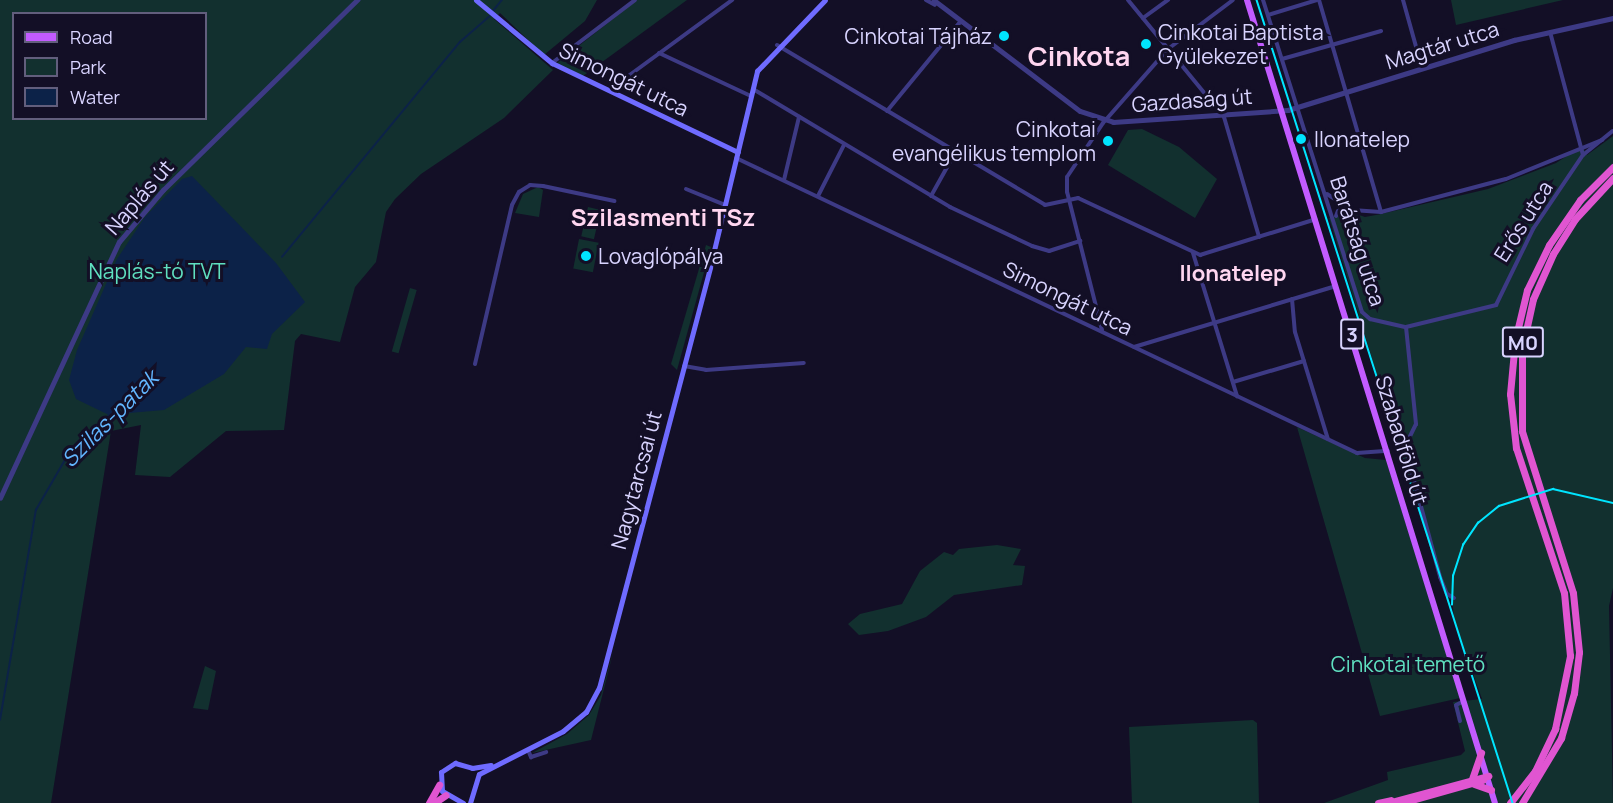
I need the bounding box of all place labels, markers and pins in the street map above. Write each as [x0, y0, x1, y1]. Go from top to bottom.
place label: Cinkotai Baptista Gyülekezet [1158, 19, 1324, 69]
place label: Cinkotai Tájház [845, 23, 992, 49]
marker: Cinkotai Tájház [997, 29, 1011, 43]
marker: Cinkotai Baptista Gyülekezet [1139, 37, 1153, 51]
place label: Cinkotai evangélikus templom [892, 116, 1096, 166]
place label: Ilonatelep [1314, 126, 1410, 152]
marker: Ilonatelep [1292, 130, 1310, 148]
marker: Cinkotai evangélikus templom [1101, 134, 1115, 148]
place label: Lovaglópálya [598, 243, 724, 269]
marker: Lovaglópálya [579, 249, 593, 263]

